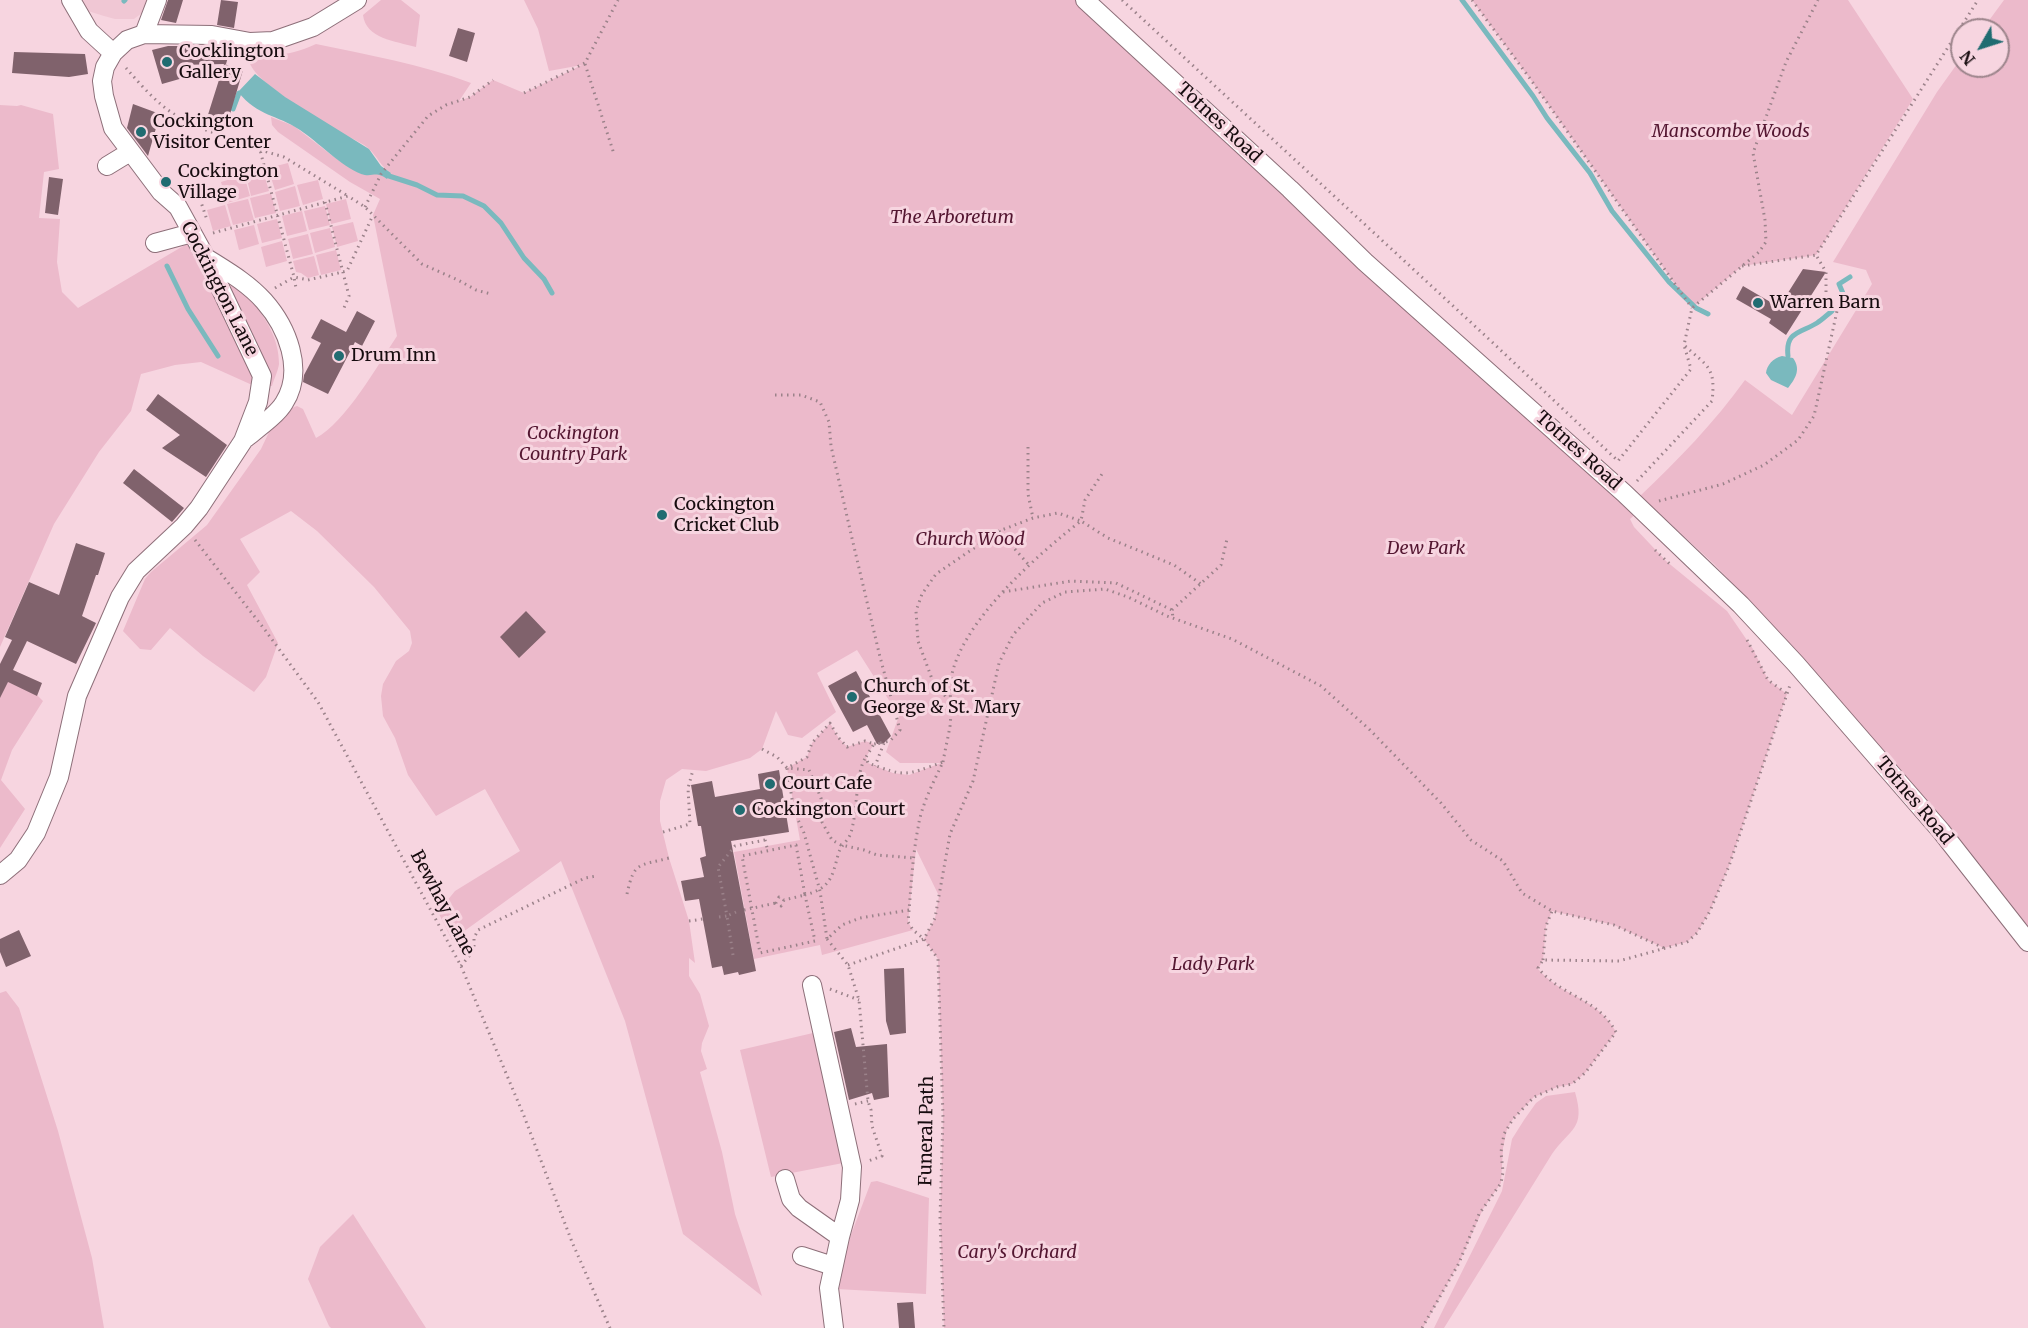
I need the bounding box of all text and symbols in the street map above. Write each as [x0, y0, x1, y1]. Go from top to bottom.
north arrow [1950, 18, 2010, 78]
place label: Cocklington Gallery [179, 41, 285, 84]
text: N [1956, 47, 1979, 69]
marker: Cocklington Gallery [160, 55, 174, 69]
street label: Totnes Road [1172, 78, 1266, 168]
place label: Cockington Visitor Center [153, 111, 271, 154]
park label: Manscombe Woods [1652, 121, 1810, 143]
marker: Cockington Visitor Center [134, 125, 148, 139]
place label: Cockington Village [178, 161, 279, 204]
marker: Cockington Village [159, 175, 173, 189]
park label: The Arboretum [890, 207, 1014, 229]
street label: Cockington Lane [176, 218, 262, 360]
place label: Warren Barn [1770, 292, 1881, 314]
marker: Warren Barn [1751, 296, 1765, 310]
place label: Drum Inn [351, 345, 436, 367]
marker: Drum Inn [332, 349, 346, 363]
street label: Totnes Road [1531, 407, 1625, 495]
park label: Cockington Country Park [519, 423, 627, 466]
place label: Cockington Cricket Club [674, 494, 779, 536]
marker: Cockington Cricket Club [655, 508, 669, 522]
park label: Church Wood [915, 529, 1025, 551]
park label: Dew Park [1387, 538, 1465, 560]
place label: Church of St. George & St. Mary [864, 676, 1020, 718]
marker: Church of St. George & St. Mary [845, 690, 859, 704]
street label: Totnes Road [1871, 753, 1957, 849]
place label: Court Cafe [782, 773, 872, 795]
marker: Court Cafe [763, 777, 777, 791]
place label: Cockington Court [752, 799, 905, 821]
marker: Cockington Court [733, 803, 747, 817]
street label: Bewhay Lane [405, 847, 479, 959]
park label: Lady Park [1171, 954, 1255, 976]
street label: Funeral Path [915, 1076, 939, 1186]
park label: Cary's Orchard [957, 1242, 1077, 1264]

